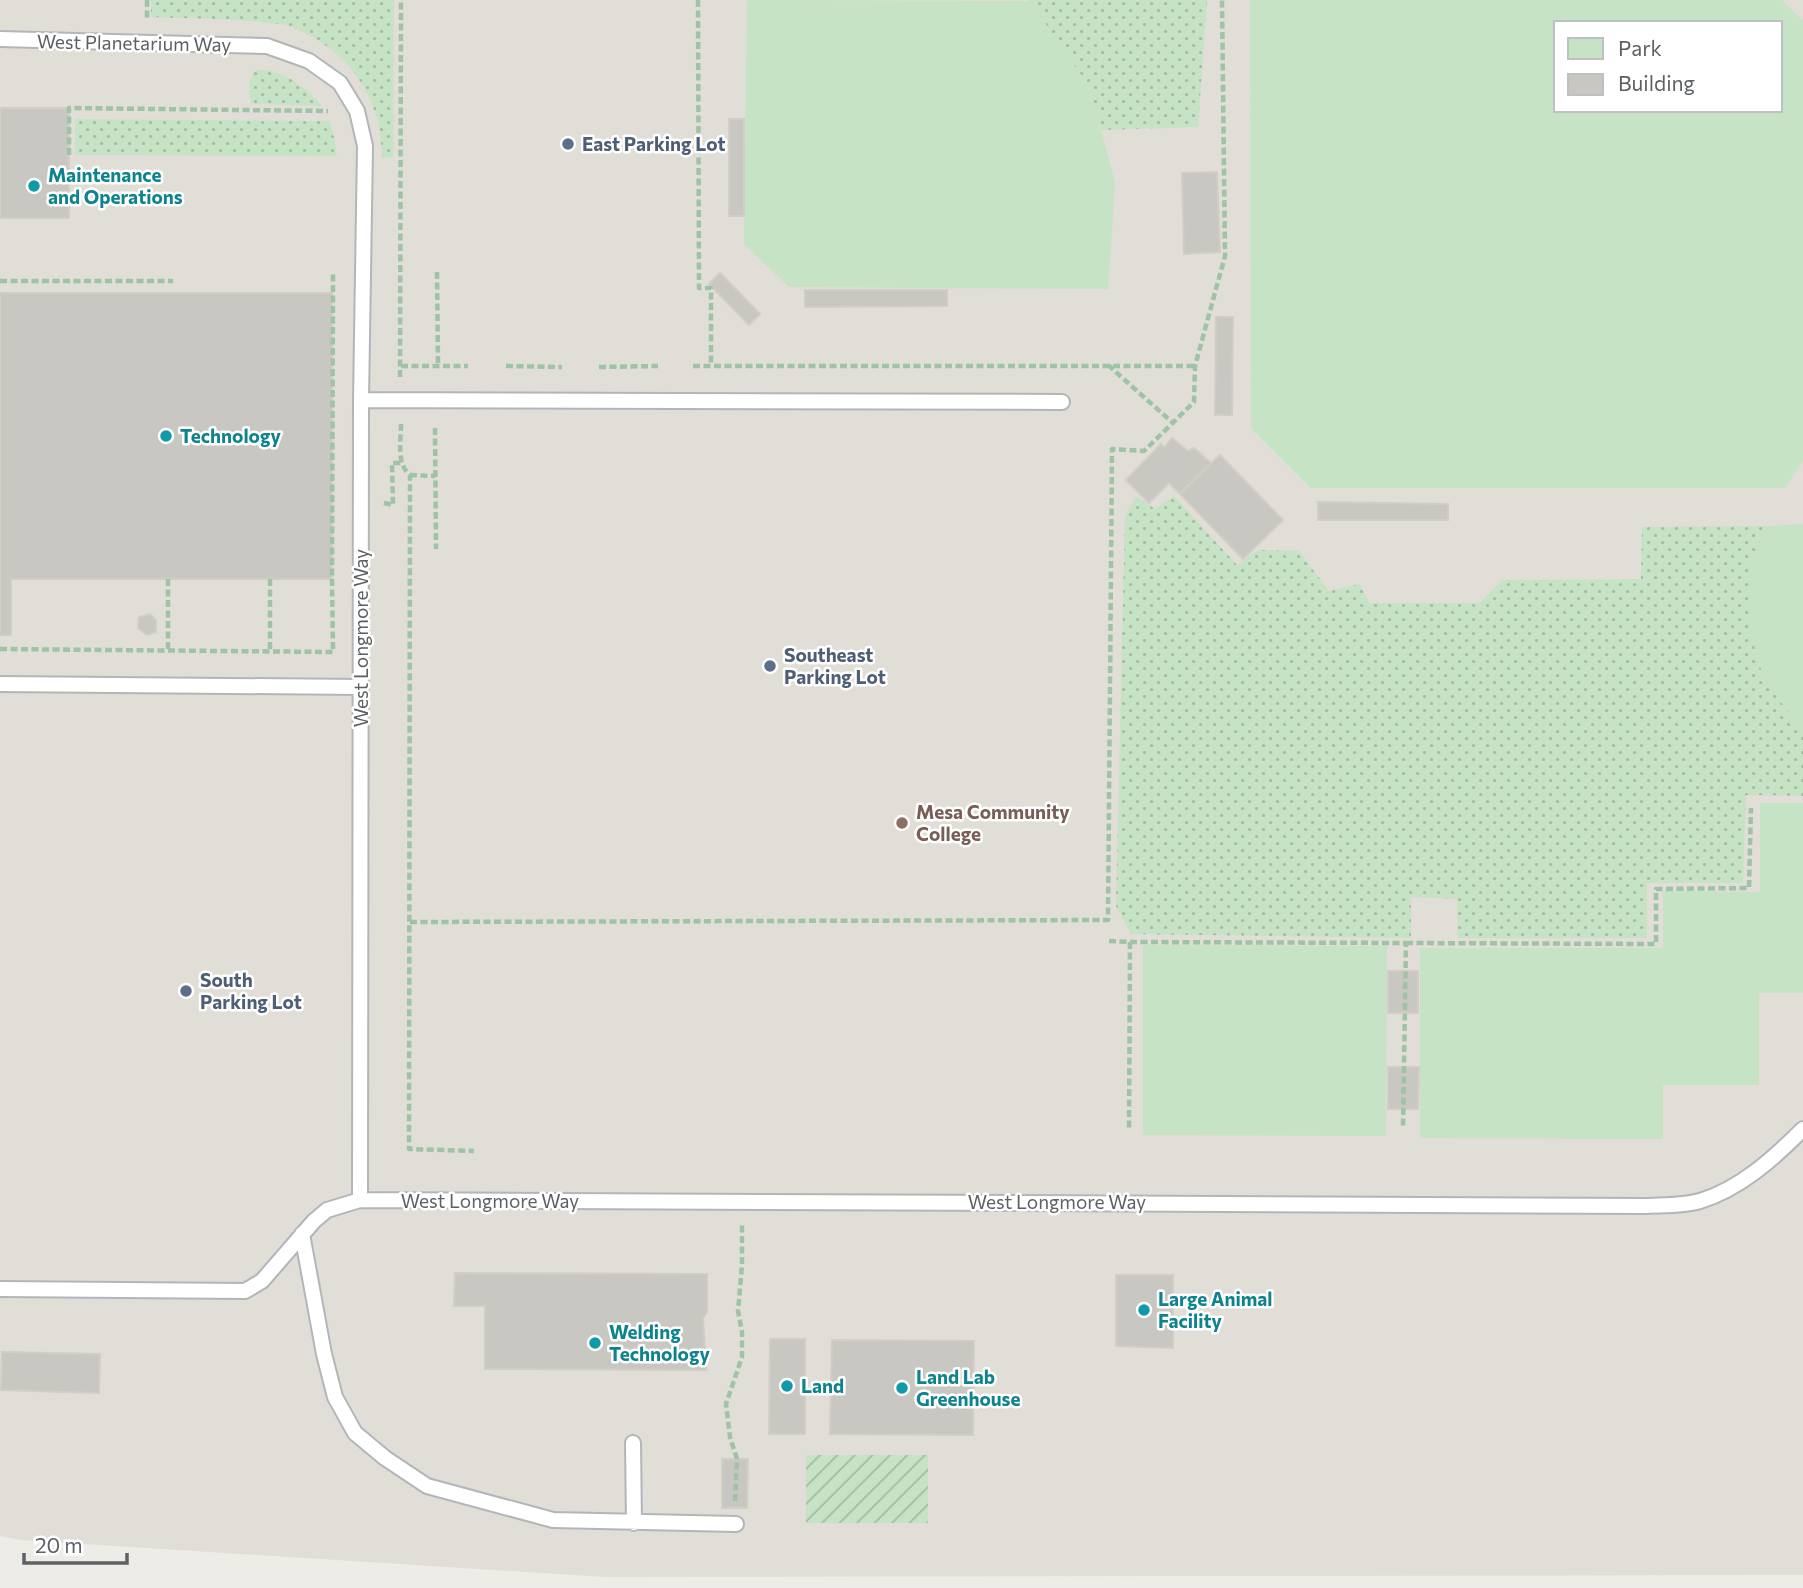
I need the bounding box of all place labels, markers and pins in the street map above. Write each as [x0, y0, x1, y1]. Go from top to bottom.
place label: East Parking Lot [582, 132, 726, 155]
marker: East Parking Lot [560, 136, 576, 152]
place label: Maintenance and Operations [48, 163, 183, 208]
marker: Maintenance and Operations [26, 178, 42, 194]
place label: Technology [180, 424, 281, 447]
marker: Technology [158, 428, 174, 444]
place label: Southeast Parking Lot [784, 643, 886, 688]
marker: Southeast Parking Lot [762, 658, 778, 674]
place label: Mesa Community College [916, 800, 1070, 845]
marker: Mesa Community College [894, 815, 910, 831]
place label: South Parking Lot [200, 968, 302, 1013]
marker: South Parking Lot [178, 983, 194, 999]
place label: Large Animal Facility [1158, 1287, 1272, 1332]
marker: Large Animal Facility [1136, 1302, 1152, 1318]
place label: Welding Technology [609, 1320, 710, 1365]
marker: Welding Technology [587, 1335, 603, 1351]
place label: Land Lab Greenhouse [916, 1365, 1020, 1410]
place label: Land [801, 1374, 844, 1397]
marker: Land [779, 1378, 795, 1394]
marker: Land Lab Greenhouse [894, 1380, 910, 1396]

